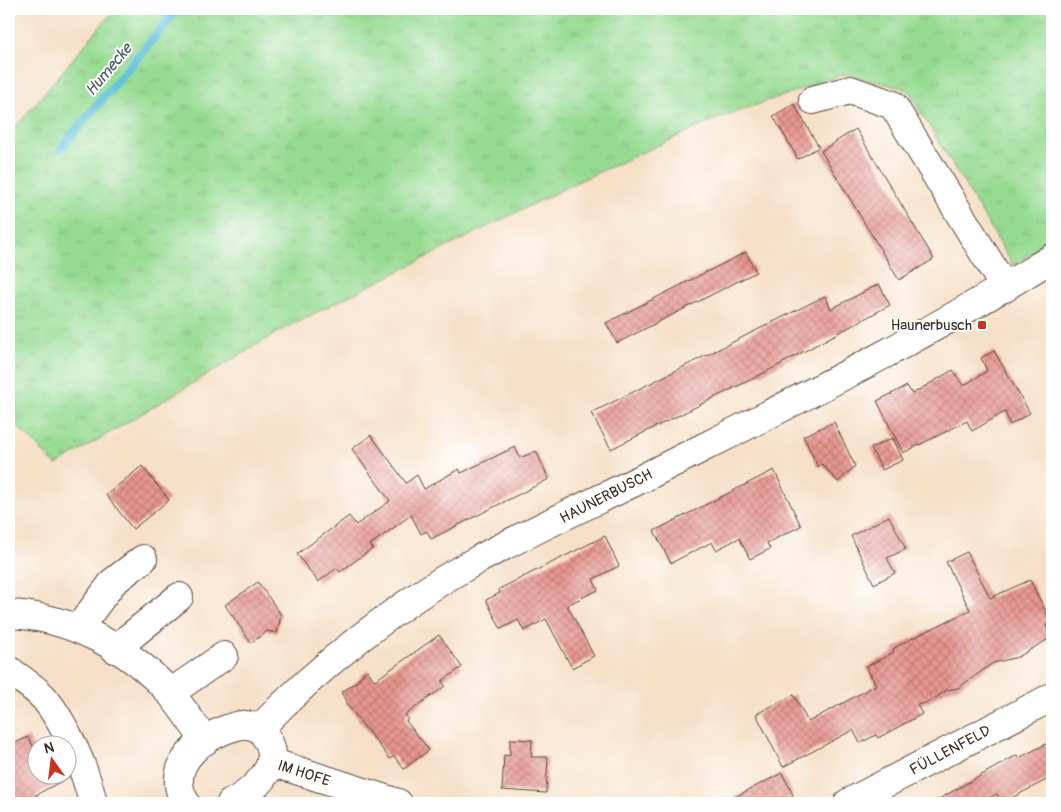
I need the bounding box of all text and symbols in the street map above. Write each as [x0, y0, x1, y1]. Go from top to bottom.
water label: Humecke [81, 38, 138, 100]
place label: Haunerbusch [891, 316, 972, 335]
marker: Haunerbusch [976, 319, 988, 331]
street label: HAUNERBUSCH [557, 465, 656, 528]
street label: FÜLLENFELD [906, 721, 994, 780]
north arrow [28, 734, 78, 784]
text: N [42, 738, 56, 757]
street label: IM HOFE [275, 756, 333, 791]

